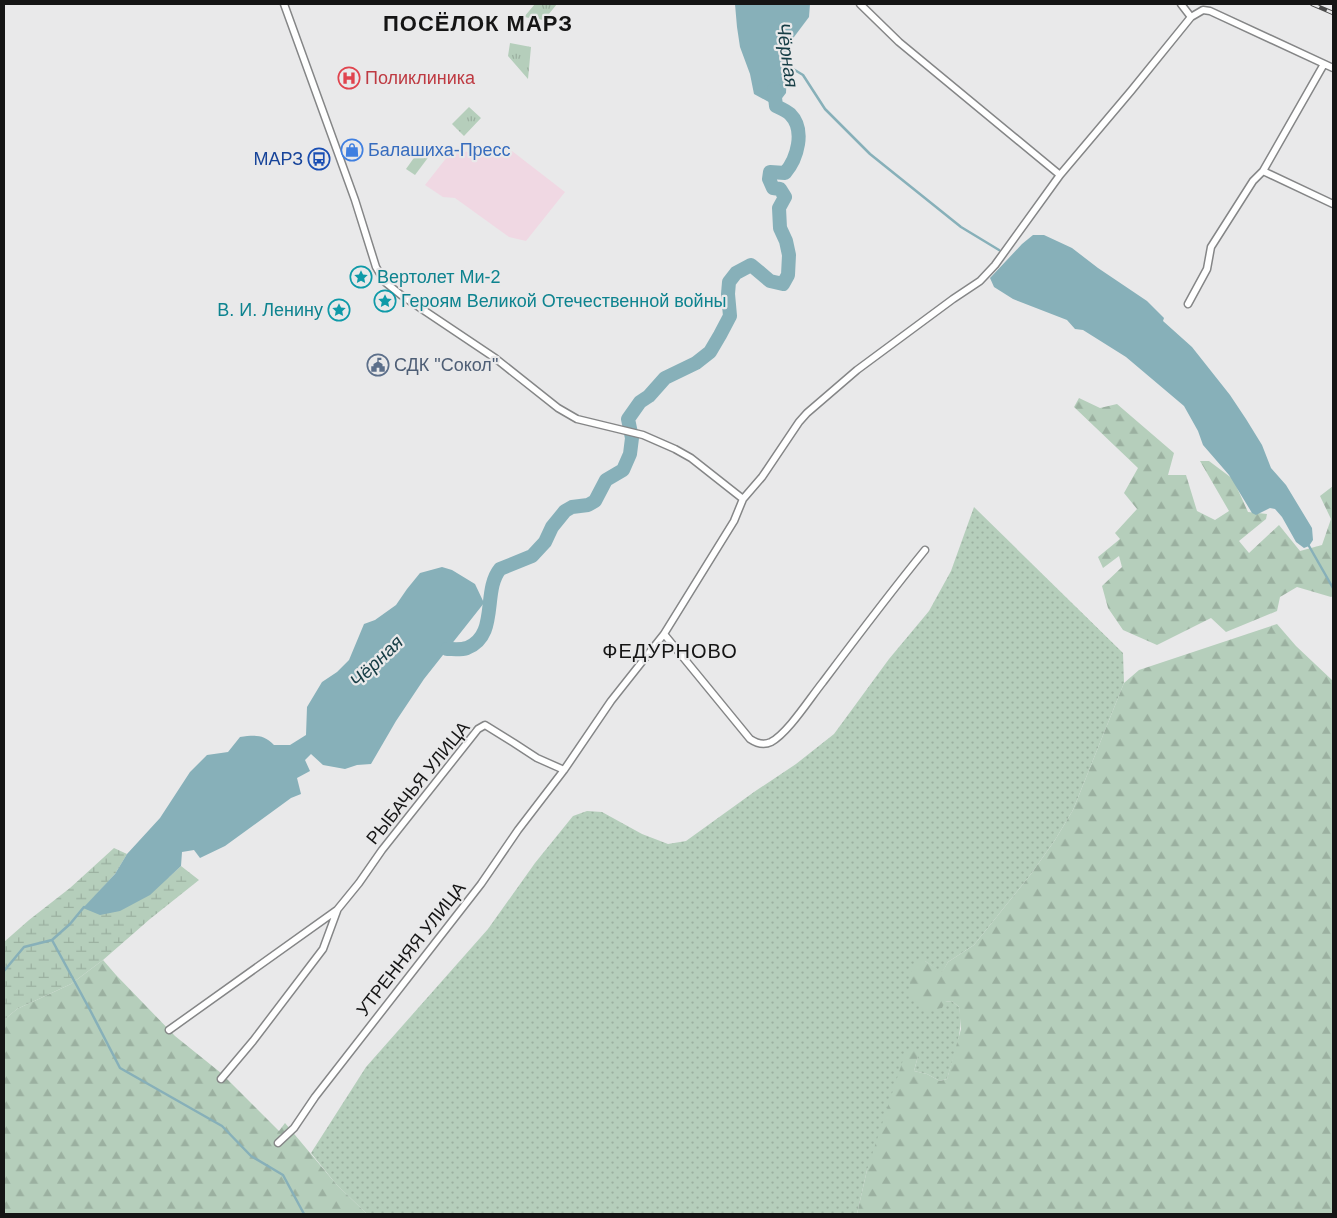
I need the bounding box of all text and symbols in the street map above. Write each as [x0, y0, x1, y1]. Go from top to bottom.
district label: ПОСЁЛОК МАРЗ [383, 11, 573, 36]
water label: Чёрная [773, 21, 802, 89]
hospital icon: Поликлиника [337, 66, 361, 90]
place label: Поликлиника [365, 68, 476, 88]
shop icon: Балашиха-Пресс [340, 138, 364, 162]
place label: Балашиха-Пресс [368, 140, 511, 160]
bus stop icon: МАРЗ [307, 147, 331, 171]
place label: МАРЗ [254, 149, 303, 169]
place icon: Вертолет Ми-2 [349, 265, 373, 289]
place label: Вертолет Ми-2 [377, 267, 501, 287]
place icon: Героям Великой Отечественной войны [373, 289, 397, 313]
place label: Героям Великой Отечественной войны [401, 291, 727, 311]
place icon: В. И. Ленину [327, 298, 351, 322]
place label: В. И. Ленину [217, 300, 323, 320]
public building icon: СДК "Сокол" [366, 353, 390, 377]
place label: СДК "Сокол" [394, 355, 498, 375]
water label: Чёрная [346, 631, 407, 692]
district label: ФЕДУРНОВО [602, 640, 738, 662]
street label: РЫБАЧЬЯ УЛИЦА [362, 718, 474, 848]
street label: УТРЕННЯЯ УЛИЦА [353, 878, 469, 1020]

